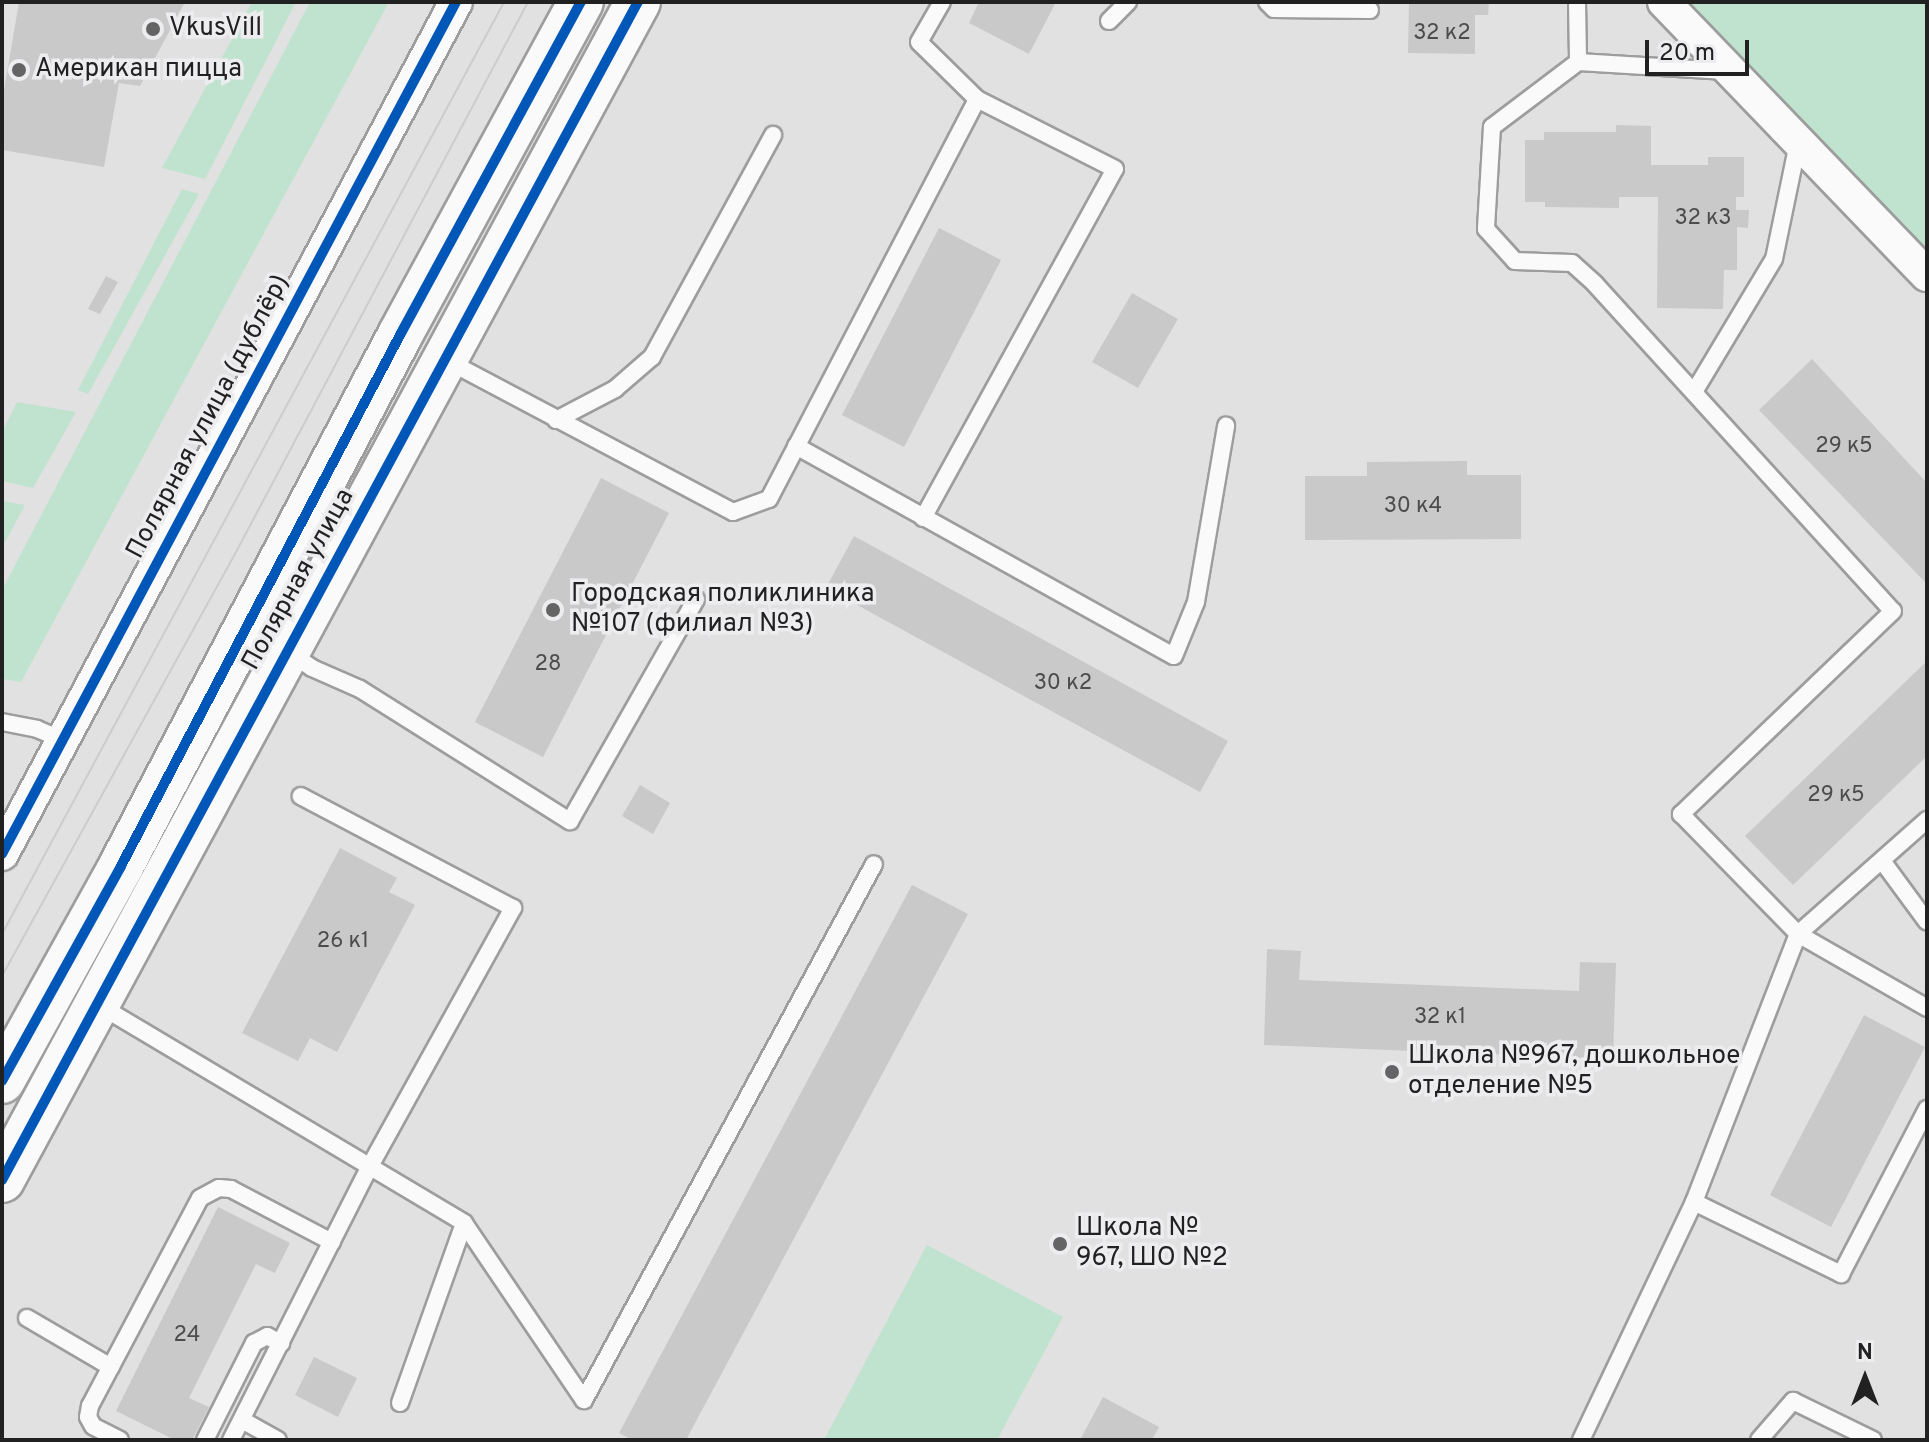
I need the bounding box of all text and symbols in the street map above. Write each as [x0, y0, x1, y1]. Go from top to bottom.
place label: VkusVill [169, 13, 262, 45]
marker: VkusVill [144, 20, 162, 38]
house number: 32 к2 [1413, 21, 1471, 47]
scale bar [1649, 24, 1753, 74]
text: 20 m [1659, 39, 1715, 69]
place label: Американ пицца [35, 54, 242, 86]
marker: Американ пицца [10, 61, 28, 79]
house number: 32 к3 [1675, 206, 1731, 232]
street label: Полярная улица (дублёр) [121, 270, 297, 564]
house number: 29 к5 [1815, 434, 1873, 460]
street label: Полярная улица [236, 484, 362, 676]
house number: 30 к4 [1384, 494, 1442, 520]
place label: Городская поликлиника №107 (филиал №3) [571, 579, 875, 640]
marker: Городская поликлиника №107 (филиал №3) [542, 599, 564, 621]
house number: 28 [535, 652, 561, 678]
house number: 30 к2 [1034, 671, 1092, 697]
house number: 29 к5 [1807, 783, 1865, 809]
house number: 26 к1 [317, 929, 369, 955]
house number: 32 к1 [1414, 1005, 1466, 1031]
place label: Школа №967, дошкольное отделение №5 [1408, 1041, 1743, 1102]
marker: Школа №967, дошкольное отделение №5 [1383, 1063, 1401, 1081]
place label: Школа № 967, ШО №2 [1076, 1213, 1228, 1274]
marker: Школа № 967, ШО №2 [1051, 1235, 1069, 1253]
house number: 24 [174, 1323, 200, 1349]
north arrow [1825, 1338, 1905, 1418]
text: N [1857, 1340, 1873, 1367]

